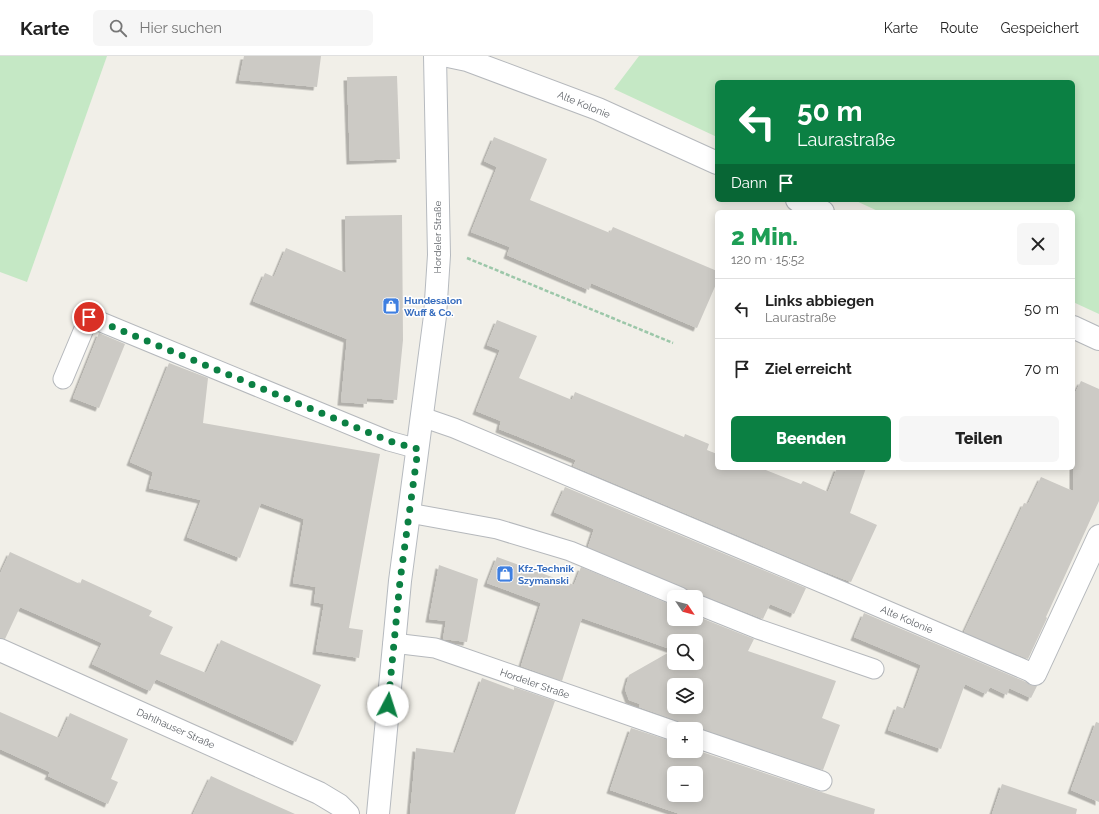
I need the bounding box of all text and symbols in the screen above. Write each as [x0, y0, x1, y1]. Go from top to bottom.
search box [93, 10, 373, 46]
text: Karte [20, 17, 69, 39]
icon: search [107, 17, 129, 39]
text: Hier suchen [139, 19, 222, 37]
text: Karte [884, 20, 918, 36]
text: Route [940, 20, 978, 36]
text: Gespeichert [1000, 20, 1079, 36]
street label: Alte Kolonie [556, 89, 612, 120]
text: 50 m [797, 95, 863, 128]
icon: left [731, 96, 783, 148]
text: Laurastraße [797, 129, 895, 150]
icon: arrive [775, 172, 797, 194]
text: Dann [731, 174, 767, 192]
street label: Hordeler Straße [432, 200, 443, 273]
text: 2 Min. [731, 222, 798, 251]
button: close [1017, 223, 1059, 265]
text: 120 m · 15:52 [731, 252, 805, 267]
text: Links abbiegen [765, 292, 874, 310]
place label: Hundesalon Wuff & Co. [404, 295, 462, 318]
shop icon: Hundesalon Wuff & Co. [381, 296, 401, 316]
icon: left [731, 298, 753, 320]
pin [72, 300, 106, 334]
text: 50 m [1024, 300, 1059, 318]
icon: arrive [78, 306, 100, 328]
text: Laurastraße [765, 310, 836, 325]
icon: arrive [731, 358, 753, 380]
text: Ziel erreicht [765, 360, 852, 378]
text: 70 m [1024, 360, 1059, 378]
button: Beenden [731, 416, 891, 462]
button: Teilen [899, 416, 1059, 462]
place label: Kfz-Technik Szymanski [518, 563, 574, 586]
shop icon: Kfz-Technik Szymanski [495, 564, 515, 584]
north arrow [667, 590, 703, 626]
map controls [667, 590, 703, 802]
street label: Alte Kolonie [879, 603, 935, 635]
button: search [667, 634, 703, 670]
street label: Hordeler Straße [499, 666, 571, 701]
button: layers [667, 678, 703, 714]
position arrow [367, 684, 409, 726]
street label: Dahlhauser Straße [135, 706, 217, 751]
button: + [667, 722, 703, 758]
button: − [667, 766, 703, 802]

